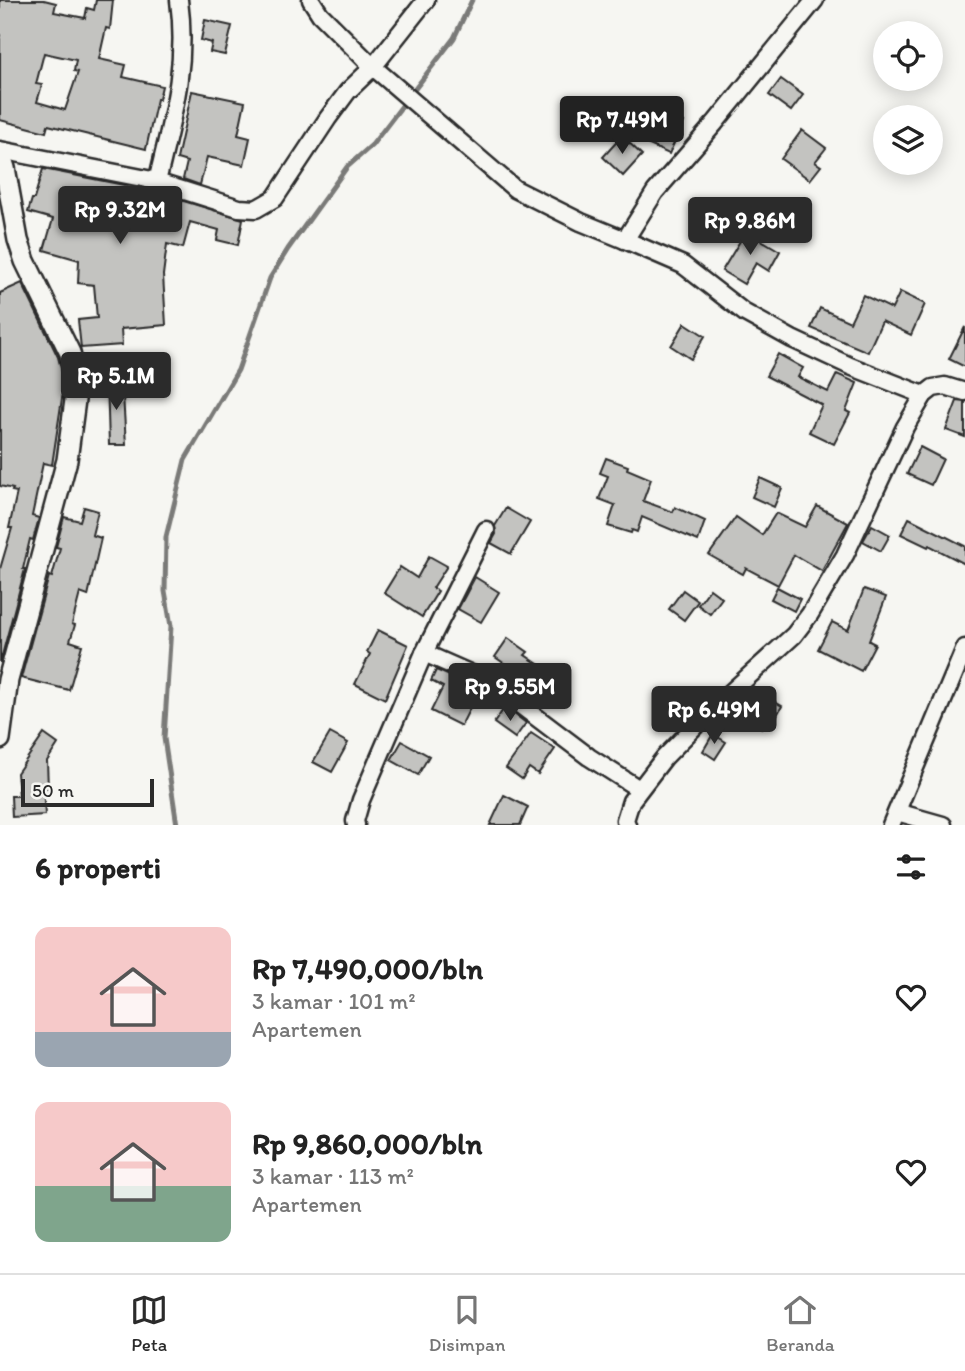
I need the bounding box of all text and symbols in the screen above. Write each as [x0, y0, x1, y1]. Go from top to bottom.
map controls [873, 21, 943, 175]
button: locate [873, 21, 943, 91]
pin: Rp 7.49M [550, 96, 694, 156]
text: Rp 7.49M [576, 105, 668, 133]
button: layers [873, 105, 943, 175]
pin: Rp 9.32M [48, 187, 192, 246]
text: Rp 9.32M [74, 195, 166, 223]
pin: Rp 9.86M [678, 198, 822, 257]
text: Rp 9.86M [704, 206, 796, 234]
pin: Rp 5.1M [51, 352, 181, 412]
text: Rp 5.1M [77, 361, 155, 389]
pin: Rp 9.55M [438, 664, 582, 723]
text: Rp 9.55M [464, 672, 556, 700]
pin: Rp 6.49M [642, 686, 786, 746]
text: Rp 6.49M [668, 695, 761, 723]
scale bar [21, 776, 154, 808]
text: 50 m [32, 779, 74, 802]
icon: filters [892, 848, 930, 886]
text: 6 properti [35, 849, 161, 886]
text: Rp 7,490,000/bln [252, 950, 483, 987]
icon: home [91, 955, 175, 1039]
icon: heart [892, 978, 930, 1016]
text: 3 kamar · 101 m² [252, 987, 416, 1015]
text: Apartemen [252, 1015, 362, 1043]
text: Rp 9,860,000/bln [252, 1125, 483, 1162]
icon: home [91, 1130, 175, 1214]
icon: heart [892, 1153, 930, 1191]
text: 3 kamar · 113 m² [252, 1162, 414, 1190]
text: Apartemen [252, 1190, 362, 1218]
tab: Peta [130, 1291, 168, 1356]
tab: Disimpan [429, 1291, 506, 1356]
tab: Beranda [766, 1291, 835, 1356]

